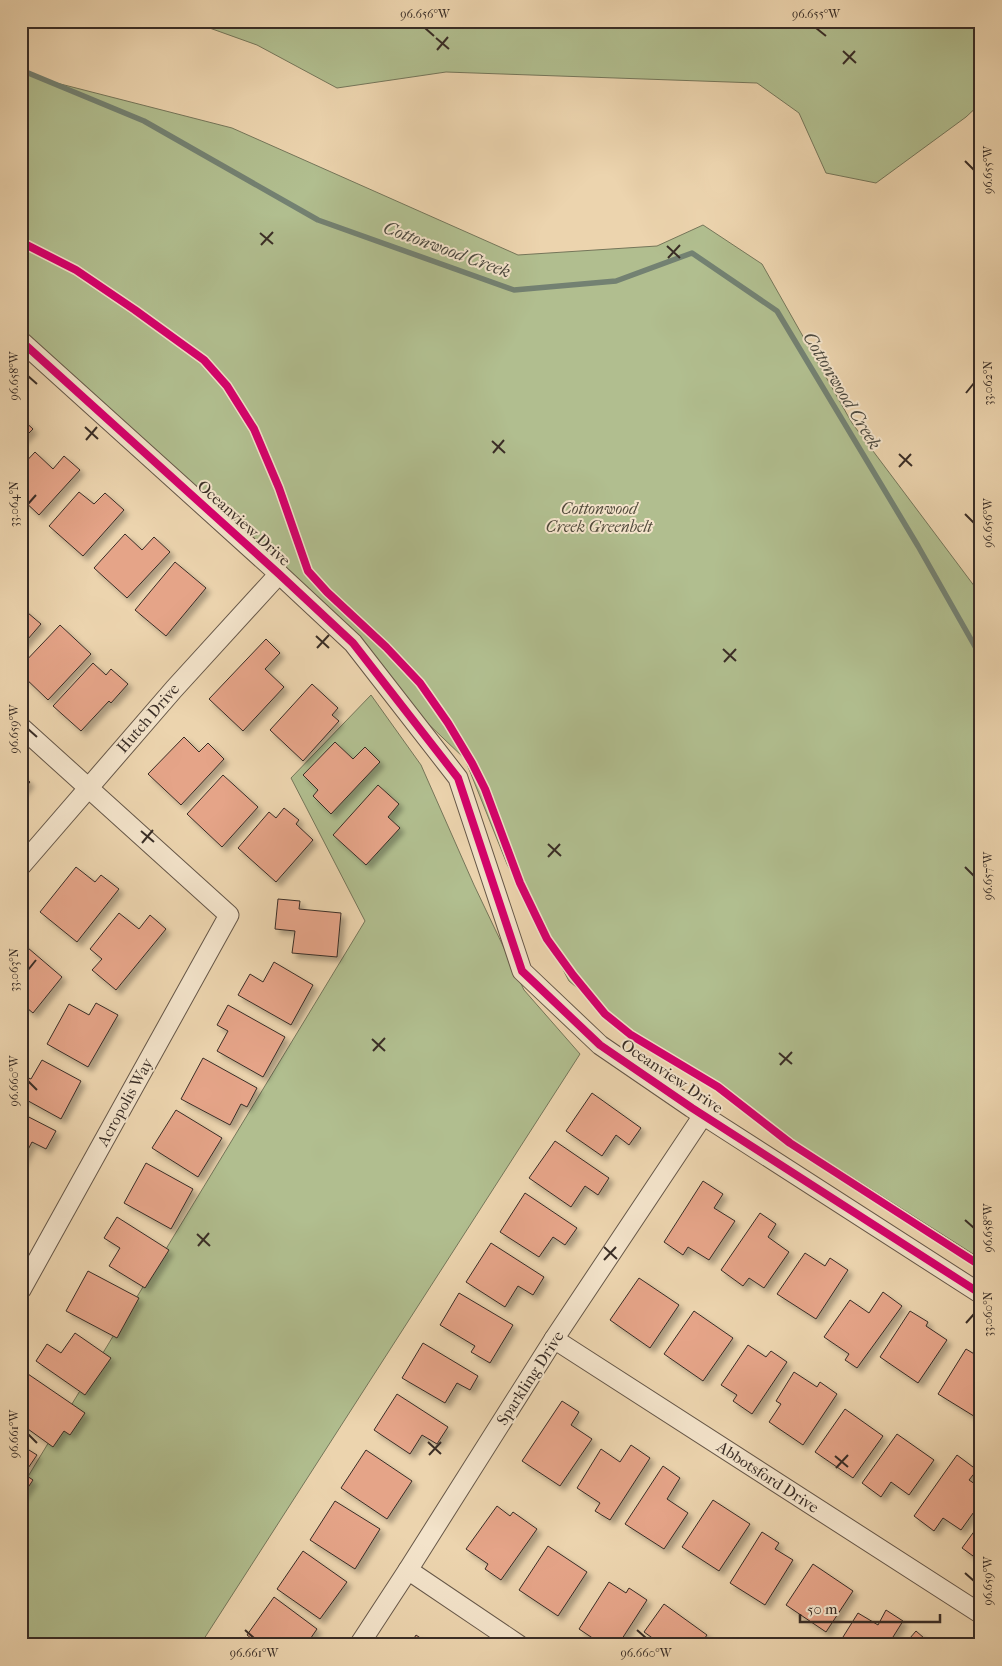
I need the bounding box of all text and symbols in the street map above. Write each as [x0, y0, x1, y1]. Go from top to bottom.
text: 96.656°W [400, 7, 451, 21]
text: 96.655°W [792, 7, 841, 21]
text: 96.655°W [981, 145, 995, 194]
water label: Cottonwood Creek [381, 217, 513, 283]
water label: Cottonwood Creek [799, 328, 885, 454]
text: 96.658°W [7, 350, 21, 400]
text: 33.062°N [981, 361, 995, 405]
street label: Oceanview Drive [193, 476, 295, 570]
text: 33.064°N [7, 481, 21, 527]
text: 96.656°W [981, 497, 995, 548]
park label: Cottonwood Creek Greenbelt [546, 499, 653, 536]
street label: Hutch Drive [113, 679, 183, 757]
text: 96.659°W [7, 703, 21, 754]
text: 96.657°W [981, 850, 995, 900]
text: 33.063°N [7, 948, 21, 992]
street label: Oceanview Drive [617, 1035, 727, 1117]
text: 96.660°W [7, 1054, 21, 1106]
street label: Acropolis Way [93, 1054, 157, 1150]
text: 96.658°W [981, 1202, 995, 1252]
text: 33.060°N [981, 1291, 995, 1337]
street label: Sparkling Drive [492, 1327, 568, 1429]
text: 96.661°W [7, 1409, 21, 1458]
street label: Abbotsford Drive [713, 1436, 823, 1517]
text: 96.659°W [981, 1555, 995, 1606]
scale bar [800, 1591, 940, 1623]
text: 50 m [807, 1600, 838, 1618]
text: 96.661°W [230, 1646, 279, 1660]
text: 96.660°W [621, 1646, 673, 1660]

